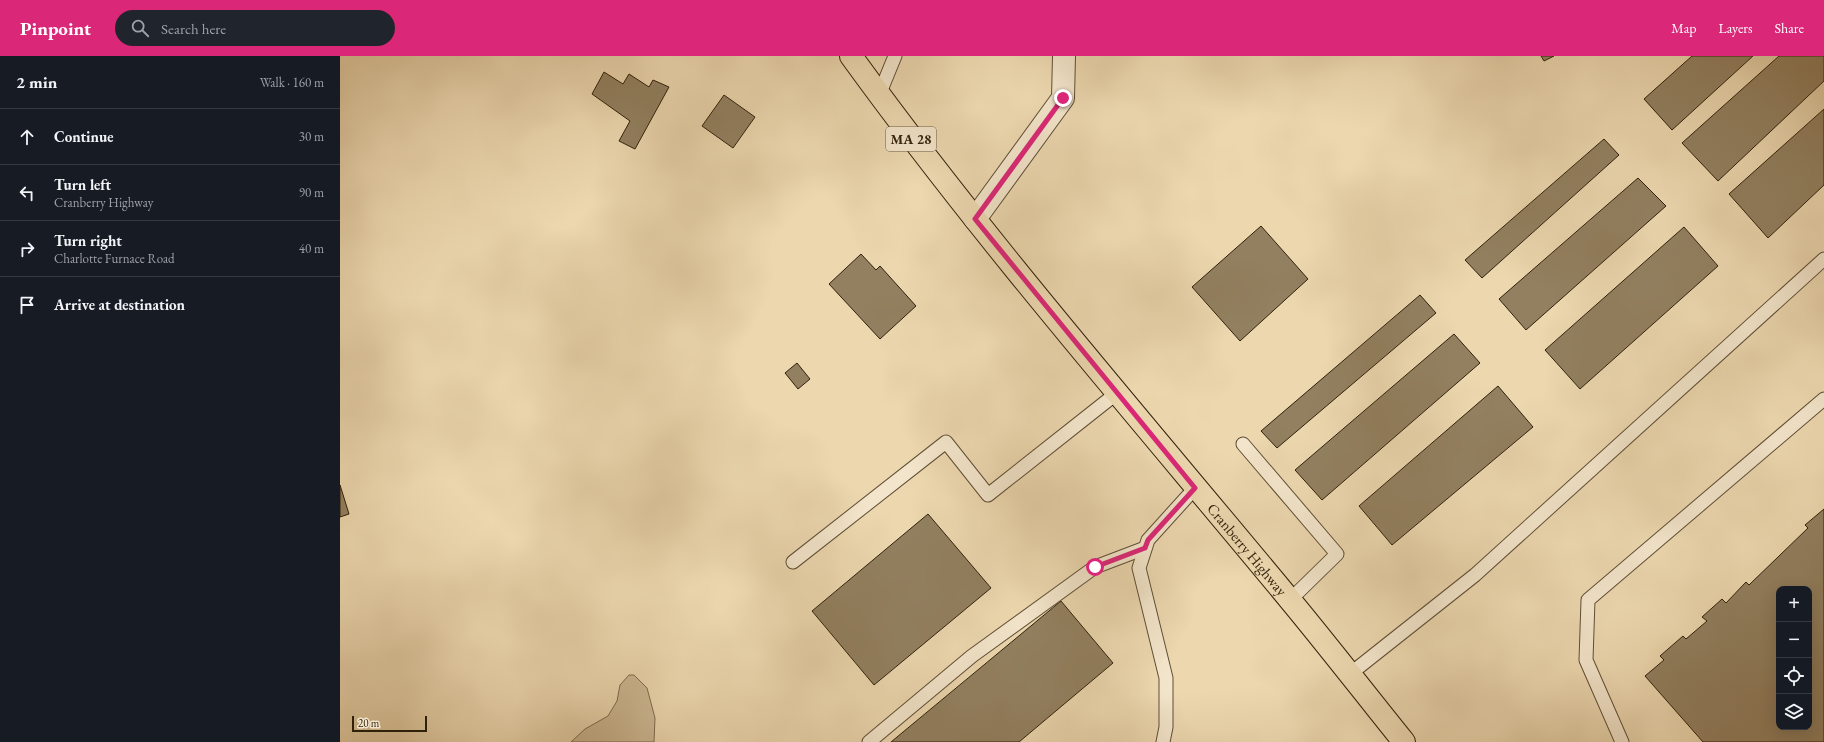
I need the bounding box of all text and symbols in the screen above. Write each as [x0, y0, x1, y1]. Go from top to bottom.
search box [115, 10, 395, 46]
text: Pinpoint [20, 16, 91, 41]
icon: search [129, 17, 151, 39]
text: Search here [161, 19, 226, 38]
text: Map [1671, 19, 1696, 37]
text: Layers [1718, 19, 1753, 37]
text: Share [1775, 19, 1804, 37]
text: 2 min [16, 71, 57, 93]
text: Walk · 160 m [260, 74, 324, 91]
route end [1054, 89, 1072, 107]
icon: ahead [16, 126, 38, 148]
text: Continue [54, 127, 114, 146]
road number: MA 28 [886, 127, 936, 151]
text: 30 m [299, 128, 324, 145]
text: Turn left [54, 175, 111, 194]
icon: left [16, 182, 38, 204]
text: 90 m [299, 184, 324, 201]
text: Cranberry Highway [54, 194, 154, 211]
text: Turn right [54, 231, 122, 250]
icon: right [16, 238, 38, 260]
text: 40 m [299, 240, 324, 257]
text: Charlotte Furnace Road [54, 250, 175, 267]
icon: arrive [16, 294, 38, 316]
text: Arrive at destination [54, 295, 185, 314]
street label: Cranberry Highway [1204, 499, 1292, 600]
route start [1086, 558, 1104, 576]
map controls [1776, 586, 1812, 730]
button: + [1776, 586, 1812, 622]
button: − [1776, 622, 1812, 658]
button: locate [1776, 658, 1812, 694]
button: layers [1776, 694, 1812, 730]
scale bar [352, 714, 427, 733]
text: 20 m [358, 716, 379, 730]

